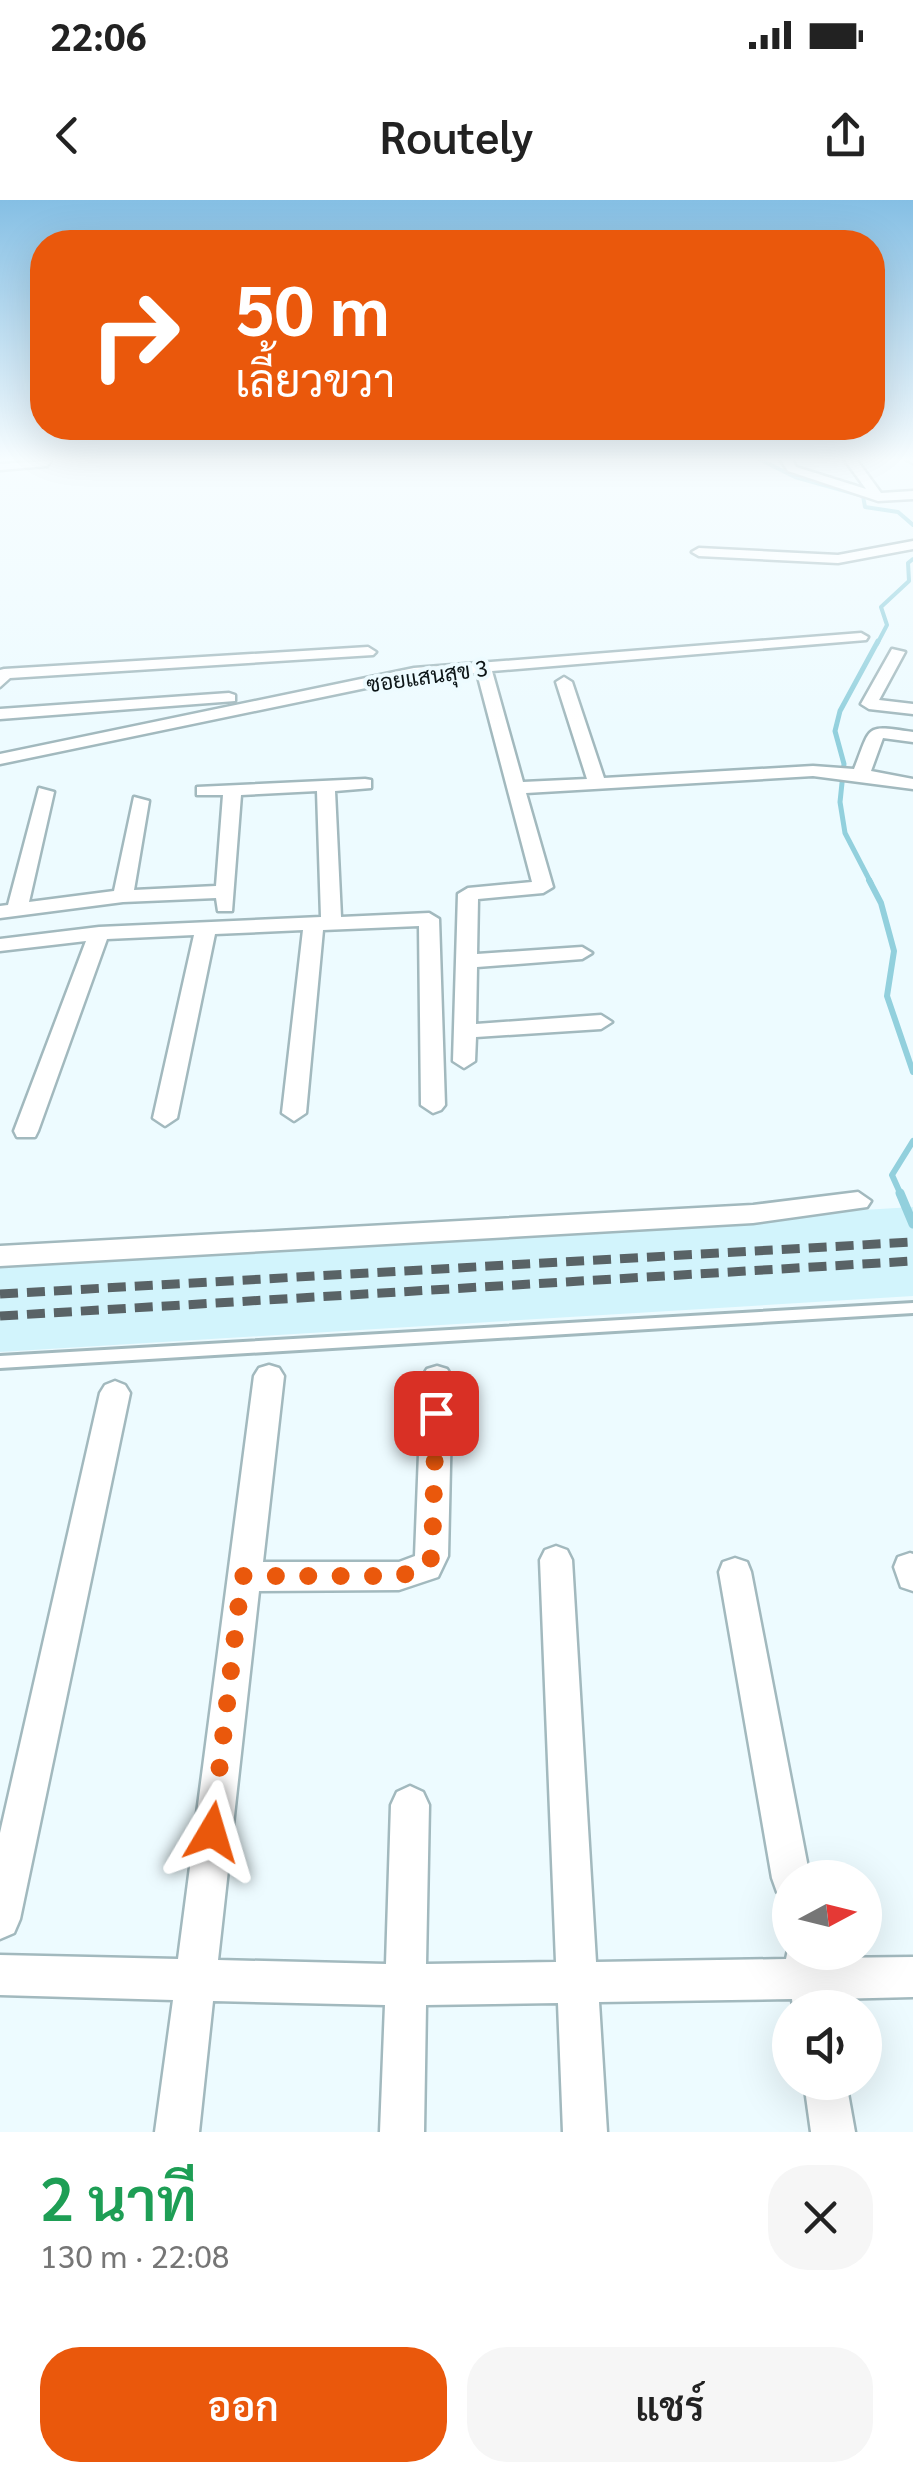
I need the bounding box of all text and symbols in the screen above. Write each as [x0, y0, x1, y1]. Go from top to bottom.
text: 22:06 [50, 10, 147, 60]
text: Routely [380, 106, 533, 164]
icon: back [40, 108, 95, 163]
icon: share [818, 108, 873, 163]
text: 50 m [235, 261, 390, 352]
icon: right [70, 270, 200, 400]
text: เลี้ยวขวา [235, 349, 395, 407]
street label: ซอยแสนสุข 3 [365, 653, 490, 700]
pin [394, 1371, 479, 1456]
icon: arrive [409, 1386, 464, 1441]
position arrow [160, 1780, 264, 1884]
north arrow [772, 1860, 882, 1970]
map controls [772, 1860, 882, 2100]
button: sound [772, 1990, 882, 2100]
text: 2 นาที [40, 2157, 197, 2235]
button: close [768, 2165, 873, 2270]
text: 130 m · 22:08 [40, 2234, 229, 2275]
button: ออก [40, 2347, 447, 2462]
button: แชร์ [467, 2347, 873, 2462]

